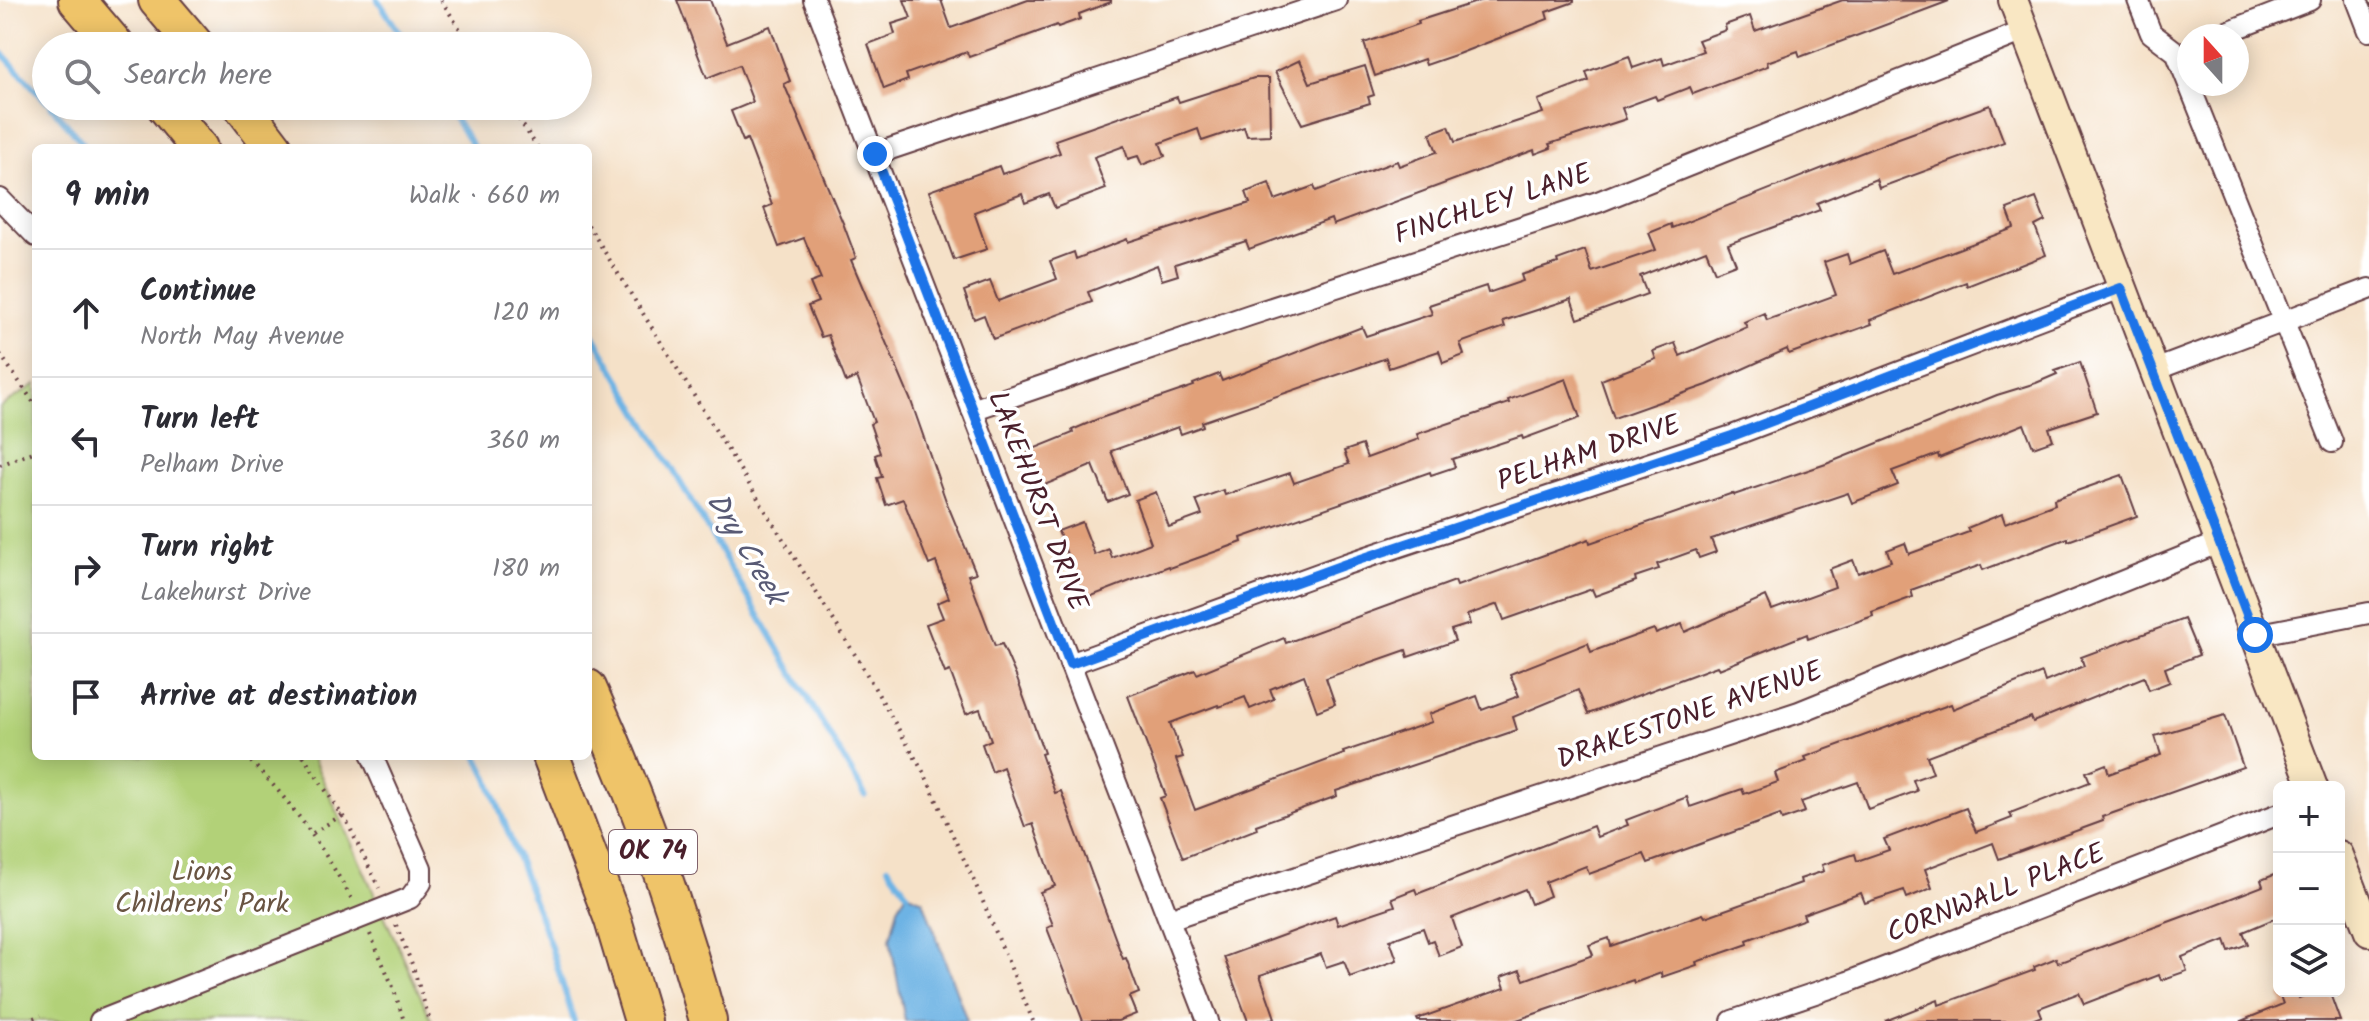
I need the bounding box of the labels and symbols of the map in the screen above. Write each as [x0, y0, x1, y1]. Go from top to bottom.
north arrow [2177, 24, 2249, 96]
route end [857, 136, 893, 172]
street label: FINCHLEY LANE [1389, 152, 1598, 258]
street label: LAKEHURST DRIVE [974, 384, 1100, 618]
street label: PELHAM DRIVE [1492, 403, 1687, 505]
water label: Dry Creek [692, 483, 800, 618]
route start [2237, 617, 2273, 653]
street label: DRAKESTONE AVENUE [1551, 649, 1829, 783]
road number: OK 74 [609, 830, 697, 874]
street label: CORNWALL PLACE [1880, 831, 2112, 956]
park label: Lions Childrens' Park [115, 850, 290, 927]

